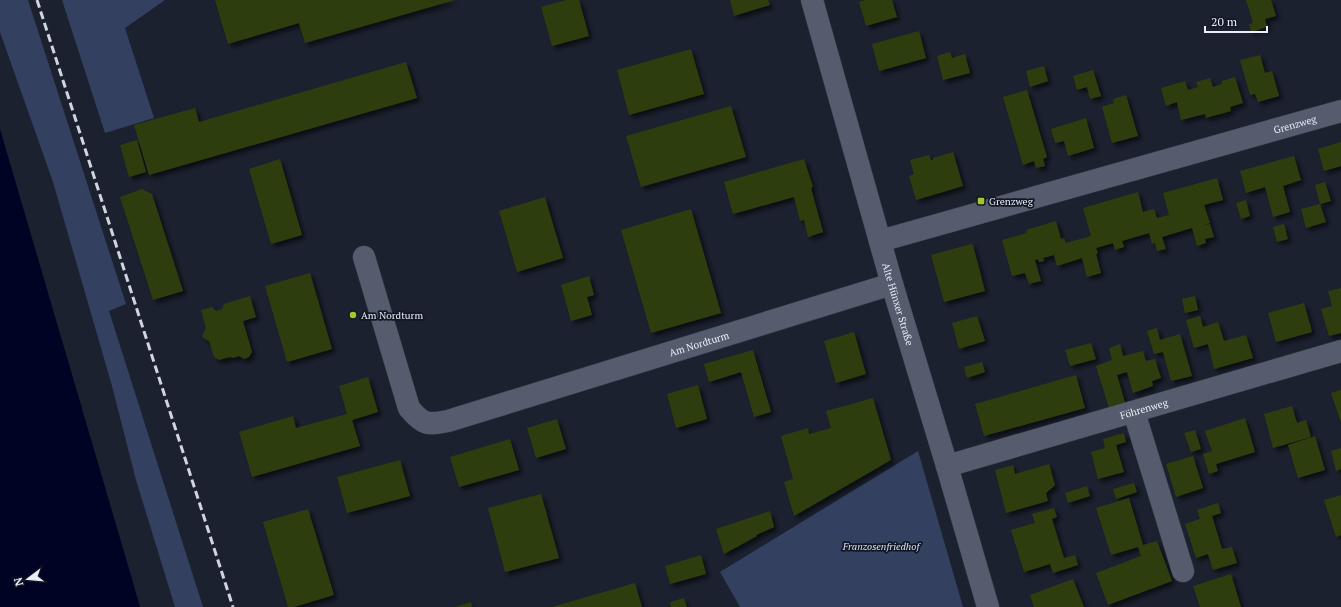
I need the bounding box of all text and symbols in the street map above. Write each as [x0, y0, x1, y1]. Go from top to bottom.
scale bar [1205, 8, 1267, 34]
text: 20 m [1211, 14, 1238, 29]
street label: Grenzweg [1272, 112, 1319, 137]
place label: Grenzweg [989, 195, 1034, 208]
marker: Grenzweg [976, 196, 986, 206]
street label: Alte Hünxer Straße [879, 261, 916, 347]
place label: Am Nordturm [361, 309, 423, 322]
marker: Am Nordturm [348, 310, 358, 320]
street label: Am Nordturm [667, 329, 731, 359]
street label: Föhrenweg [1119, 396, 1170, 422]
park label: Franzosenfriedhof [842, 540, 921, 553]
north arrow [8, 559, 48, 599]
text: N [10, 575, 26, 588]

